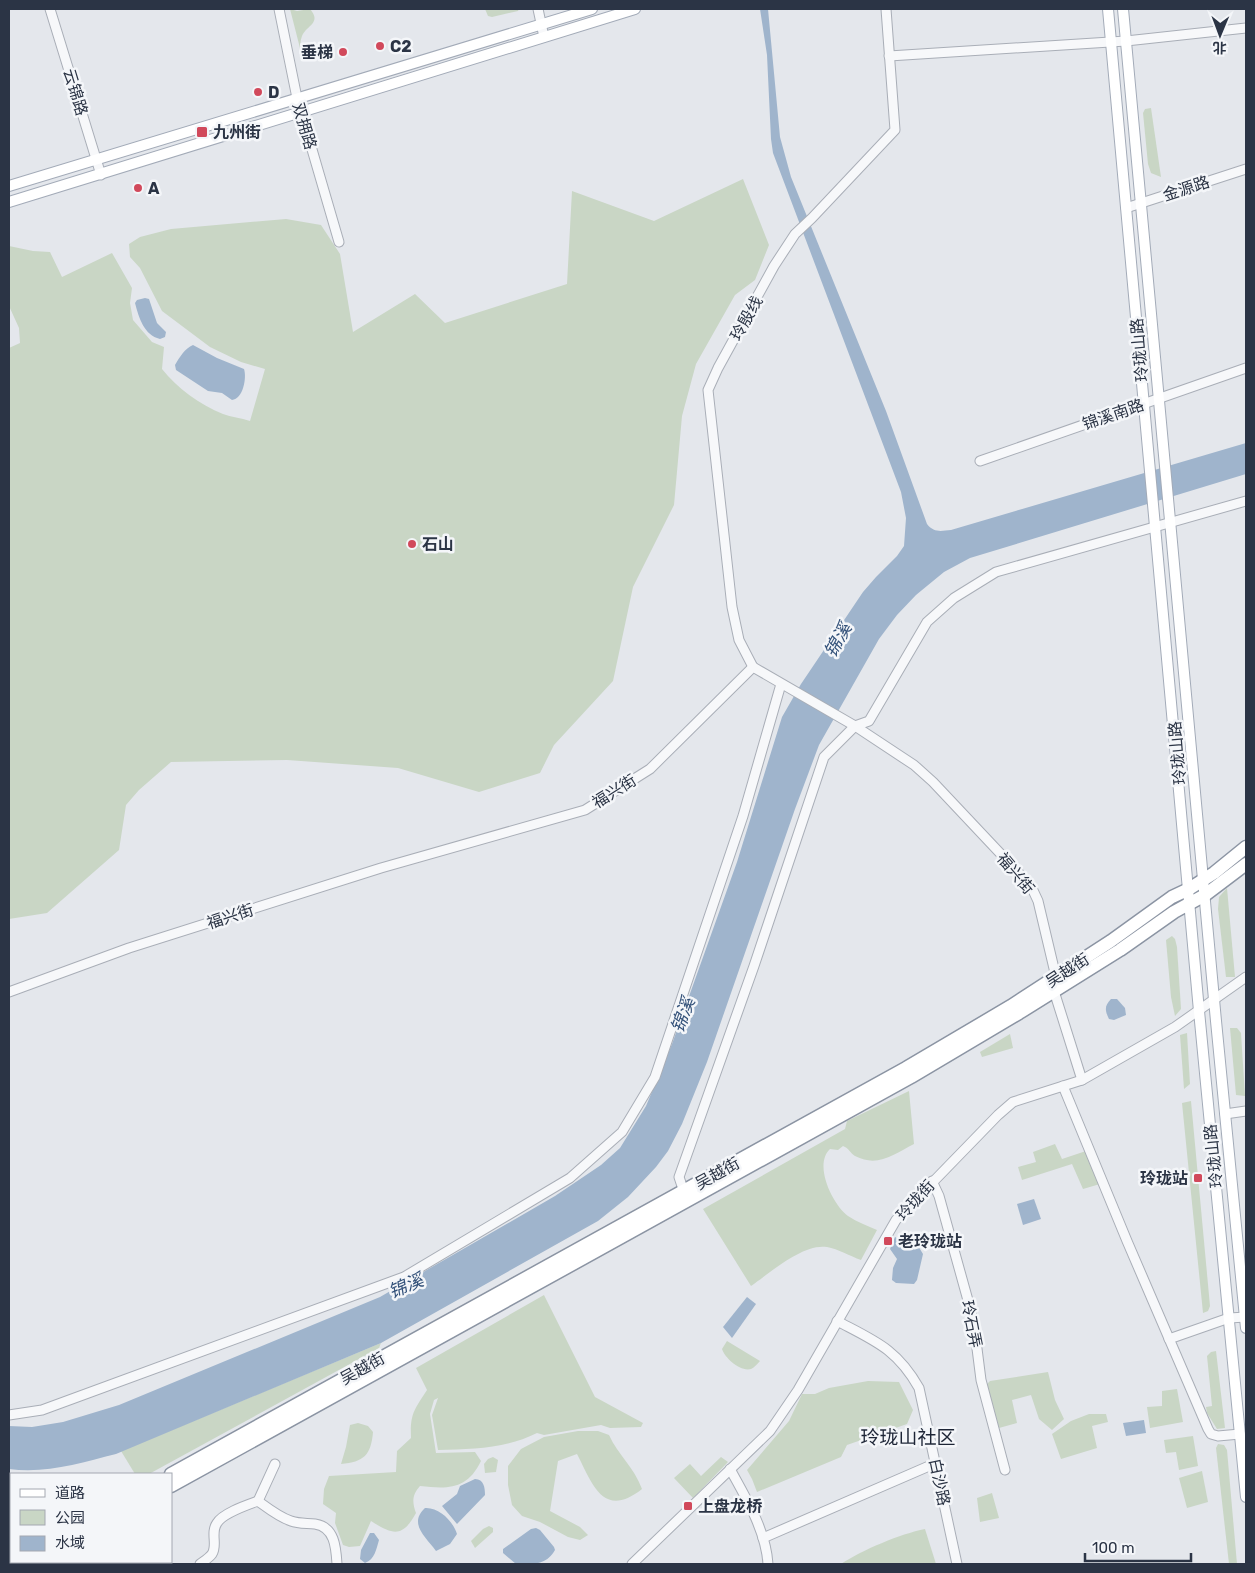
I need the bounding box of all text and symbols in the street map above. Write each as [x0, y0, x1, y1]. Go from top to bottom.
north arrow [1195, 10, 1245, 60]
place label: C2 [390, 37, 412, 56]
text: 北 [1213, 39, 1227, 56]
marker: C2 [374, 40, 386, 52]
place label: 垂梯 [301, 43, 333, 62]
marker: 垂梯 [337, 46, 349, 58]
street label: 云锦路 [59, 66, 92, 118]
place label: D [268, 83, 279, 102]
marker: D [252, 86, 264, 98]
street label: 双拥路 [289, 100, 320, 152]
place label: 九州街 [213, 123, 261, 142]
marker: 九州街 [195, 125, 209, 139]
street label: 金源路 [1160, 172, 1212, 205]
place label: A [148, 179, 160, 198]
marker: A [132, 182, 144, 194]
street label: 玲殷线 [726, 293, 766, 344]
street label: 玲珑山路 [1127, 317, 1152, 383]
street label: 锦溪南路 [1080, 395, 1147, 434]
place label: 石山 [422, 535, 454, 554]
marker: 石山 [406, 538, 418, 550]
water label: 锦溪 [820, 617, 857, 661]
street label: 玲珑山路 [1165, 720, 1190, 786]
street label: 福兴街 [589, 771, 640, 812]
street label: 福兴街 [993, 849, 1038, 898]
street label: 福兴街 [204, 900, 256, 933]
street label: 吴越街 [1042, 949, 1093, 991]
water label: 锦溪 [666, 992, 700, 1036]
street label: 玲珑山路 [1201, 1123, 1226, 1189]
street label: 吴越街 [692, 1153, 743, 1193]
place label: 玲珑站 [1140, 1169, 1188, 1188]
marker: 玲珑站 [1192, 1172, 1204, 1184]
street label: 玲珑街 [892, 1176, 938, 1225]
place label: 老玲珑站 [898, 1232, 962, 1251]
marker: 老玲珑站 [882, 1235, 894, 1247]
water label: 锦溪 [385, 1268, 429, 1303]
street label: 玲石弄 [958, 1299, 985, 1349]
street label: 吴越街 [337, 1348, 388, 1388]
district label: 玲珑山社区 [860, 1426, 956, 1449]
street label: 白沙路 [925, 1457, 954, 1508]
legend [10, 1473, 172, 1563]
text: 道路 [55, 1484, 85, 1502]
place label: 上盘龙桥 [698, 1497, 763, 1516]
marker: 上盘龙桥 [682, 1500, 694, 1512]
text: 公园 [55, 1509, 85, 1527]
scale bar [1085, 1530, 1191, 1562]
text: 水域 [55, 1534, 85, 1552]
text: 100 m [1092, 1539, 1134, 1557]

